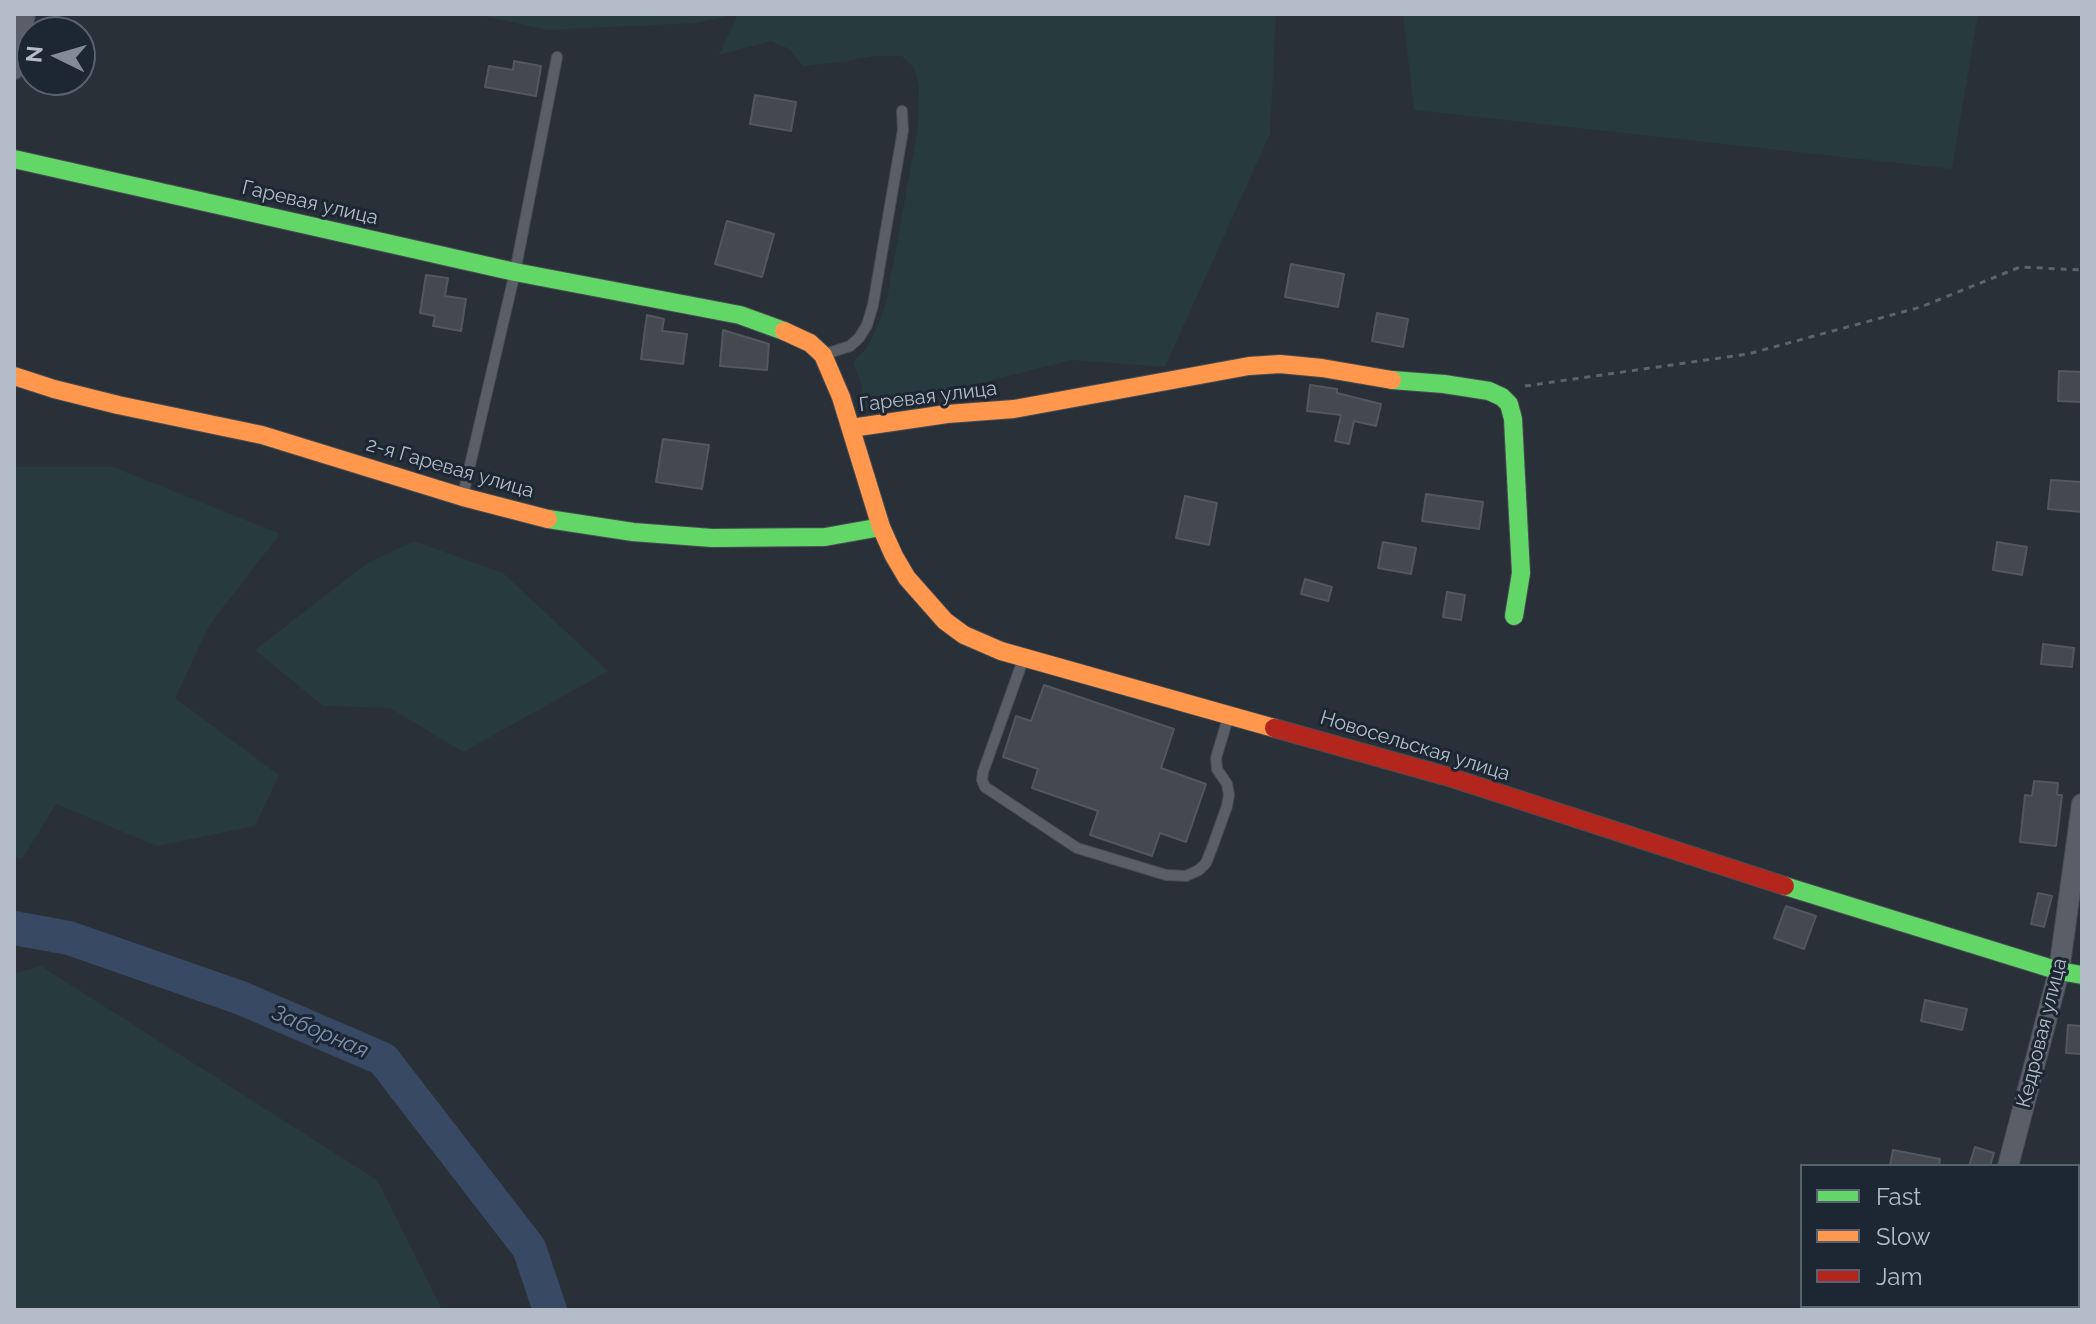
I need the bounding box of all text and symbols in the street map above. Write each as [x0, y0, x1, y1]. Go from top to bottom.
north arrow [16, 16, 96, 96]
text: N [20, 45, 48, 64]
street label: Гаревая улица [240, 176, 380, 230]
street label: Гаревая улица [858, 377, 998, 417]
street label: 2-я Гаревая улица [363, 433, 537, 503]
street label: Новосельская улица [1317, 706, 1513, 786]
street label: Кедровая улица [2012, 956, 2072, 1110]
water label: Заборная [268, 1000, 372, 1064]
legend [1800, 1164, 2080, 1308]
text: Fast [1876, 1182, 1921, 1211]
text: Slow [1876, 1222, 1930, 1251]
text: Jam [1876, 1262, 1922, 1291]

